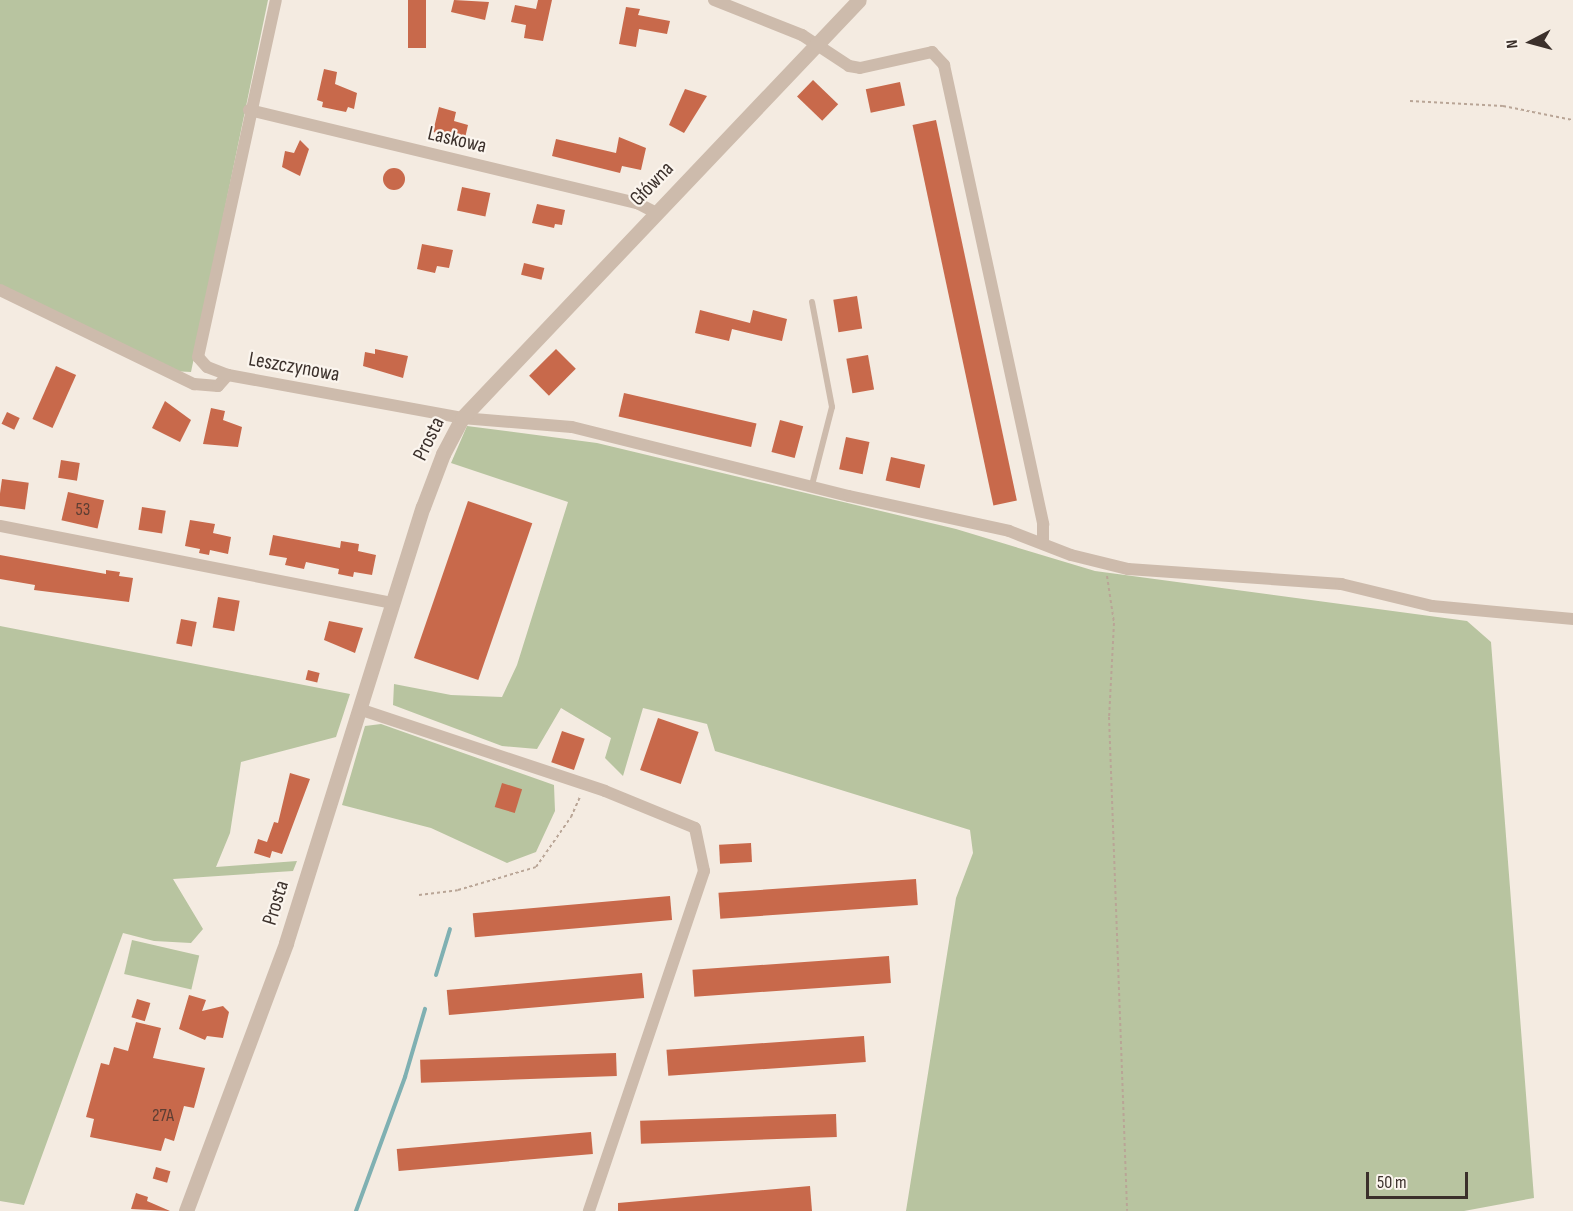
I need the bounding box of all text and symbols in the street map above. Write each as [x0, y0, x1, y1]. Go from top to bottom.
north arrow [1501, 12, 1561, 72]
text: N [1503, 39, 1522, 49]
street label: Laskowa [425, 121, 489, 159]
street label: Główna [625, 157, 679, 211]
street label: Leszczynowa [247, 347, 341, 387]
street label: Prosta [408, 413, 450, 465]
house number: 53 [76, 499, 90, 521]
street label: Prosta [257, 878, 295, 928]
house number: 27A [152, 1105, 174, 1127]
scale bar [1369, 1160, 1471, 1198]
text: 50 m [1377, 1172, 1407, 1193]

